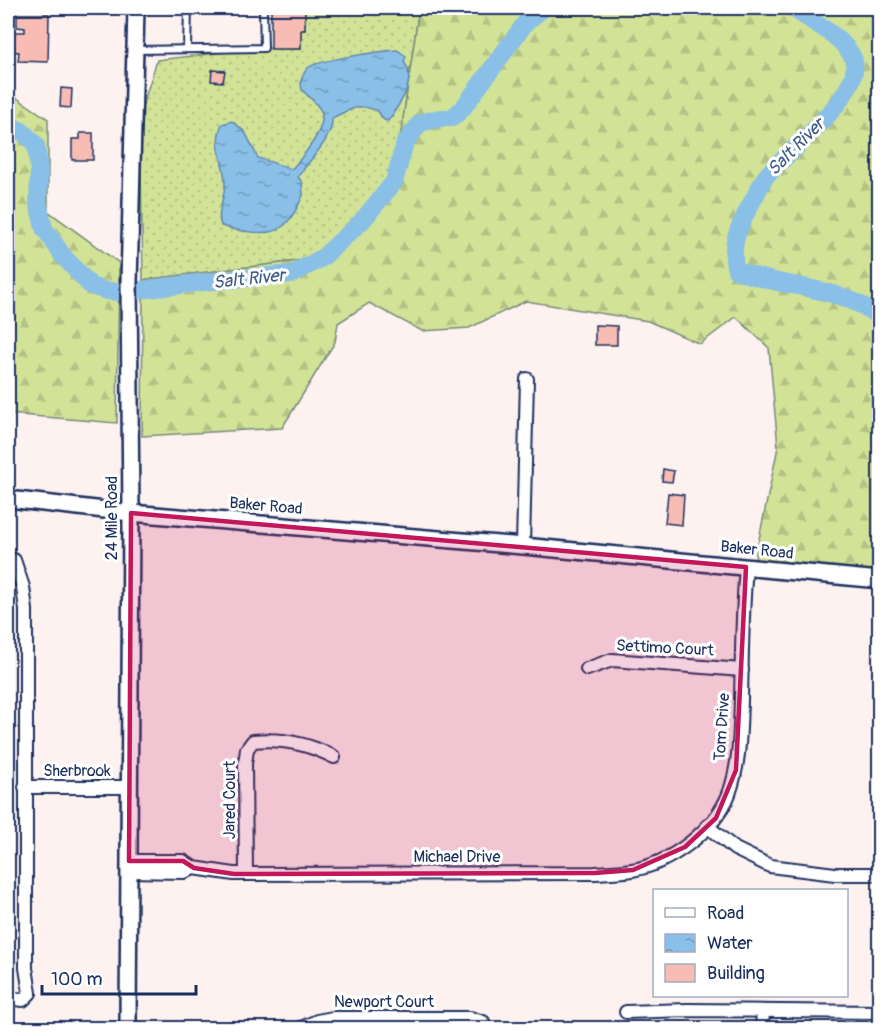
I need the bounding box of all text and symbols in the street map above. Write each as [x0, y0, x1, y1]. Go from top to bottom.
water label: Salt River [762, 112, 831, 181]
water label: Salt River [212, 264, 289, 294]
street label: 24 Mile Road [102, 476, 122, 560]
street label: Baker Road [229, 493, 303, 519]
street label: Baker Road [719, 536, 795, 564]
street label: Settimo Court [616, 635, 715, 661]
street label: Tom Drive [710, 692, 734, 762]
street label: Jared Court [220, 760, 240, 839]
street label: Sherbrook [43, 761, 111, 781]
street label: Michael Drive [414, 847, 500, 867]
legend [653, 889, 848, 997]
text: Road [707, 902, 744, 925]
text: Water [707, 932, 753, 955]
scale bar [42, 958, 196, 996]
text: Building [707, 962, 765, 985]
text: 100 m [51, 968, 103, 991]
street label: Newport Court [334, 992, 435, 1012]

